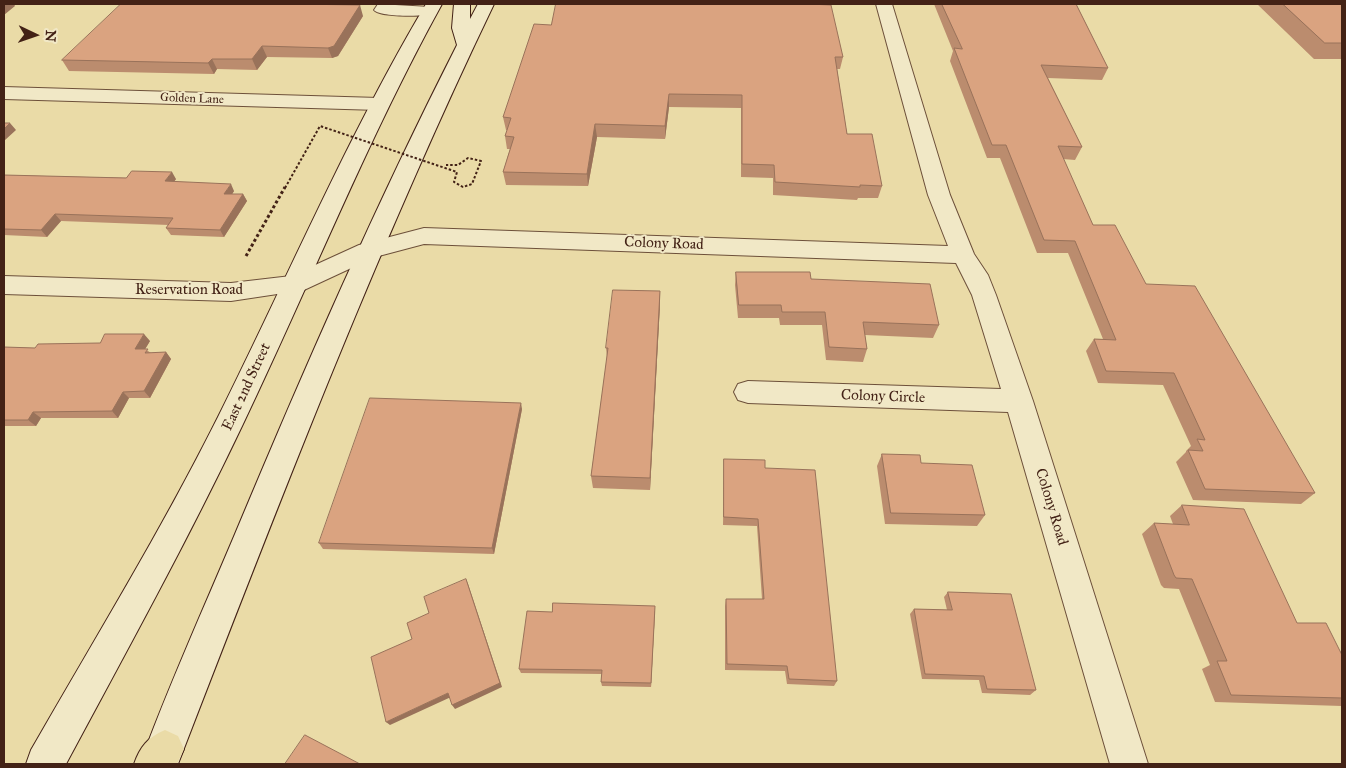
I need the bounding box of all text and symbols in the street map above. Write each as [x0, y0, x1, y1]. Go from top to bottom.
north arrow [10, 10, 60, 60]
text: N [42, 29, 59, 42]
street label: Golden Lane [160, 91, 224, 107]
street label: Colony Road [624, 234, 704, 254]
street label: Reservation Road [135, 281, 243, 299]
street label: East 2nd Street [219, 340, 275, 434]
street label: Colony Circle [841, 387, 925, 407]
street label: Colony Road [1031, 466, 1071, 548]

